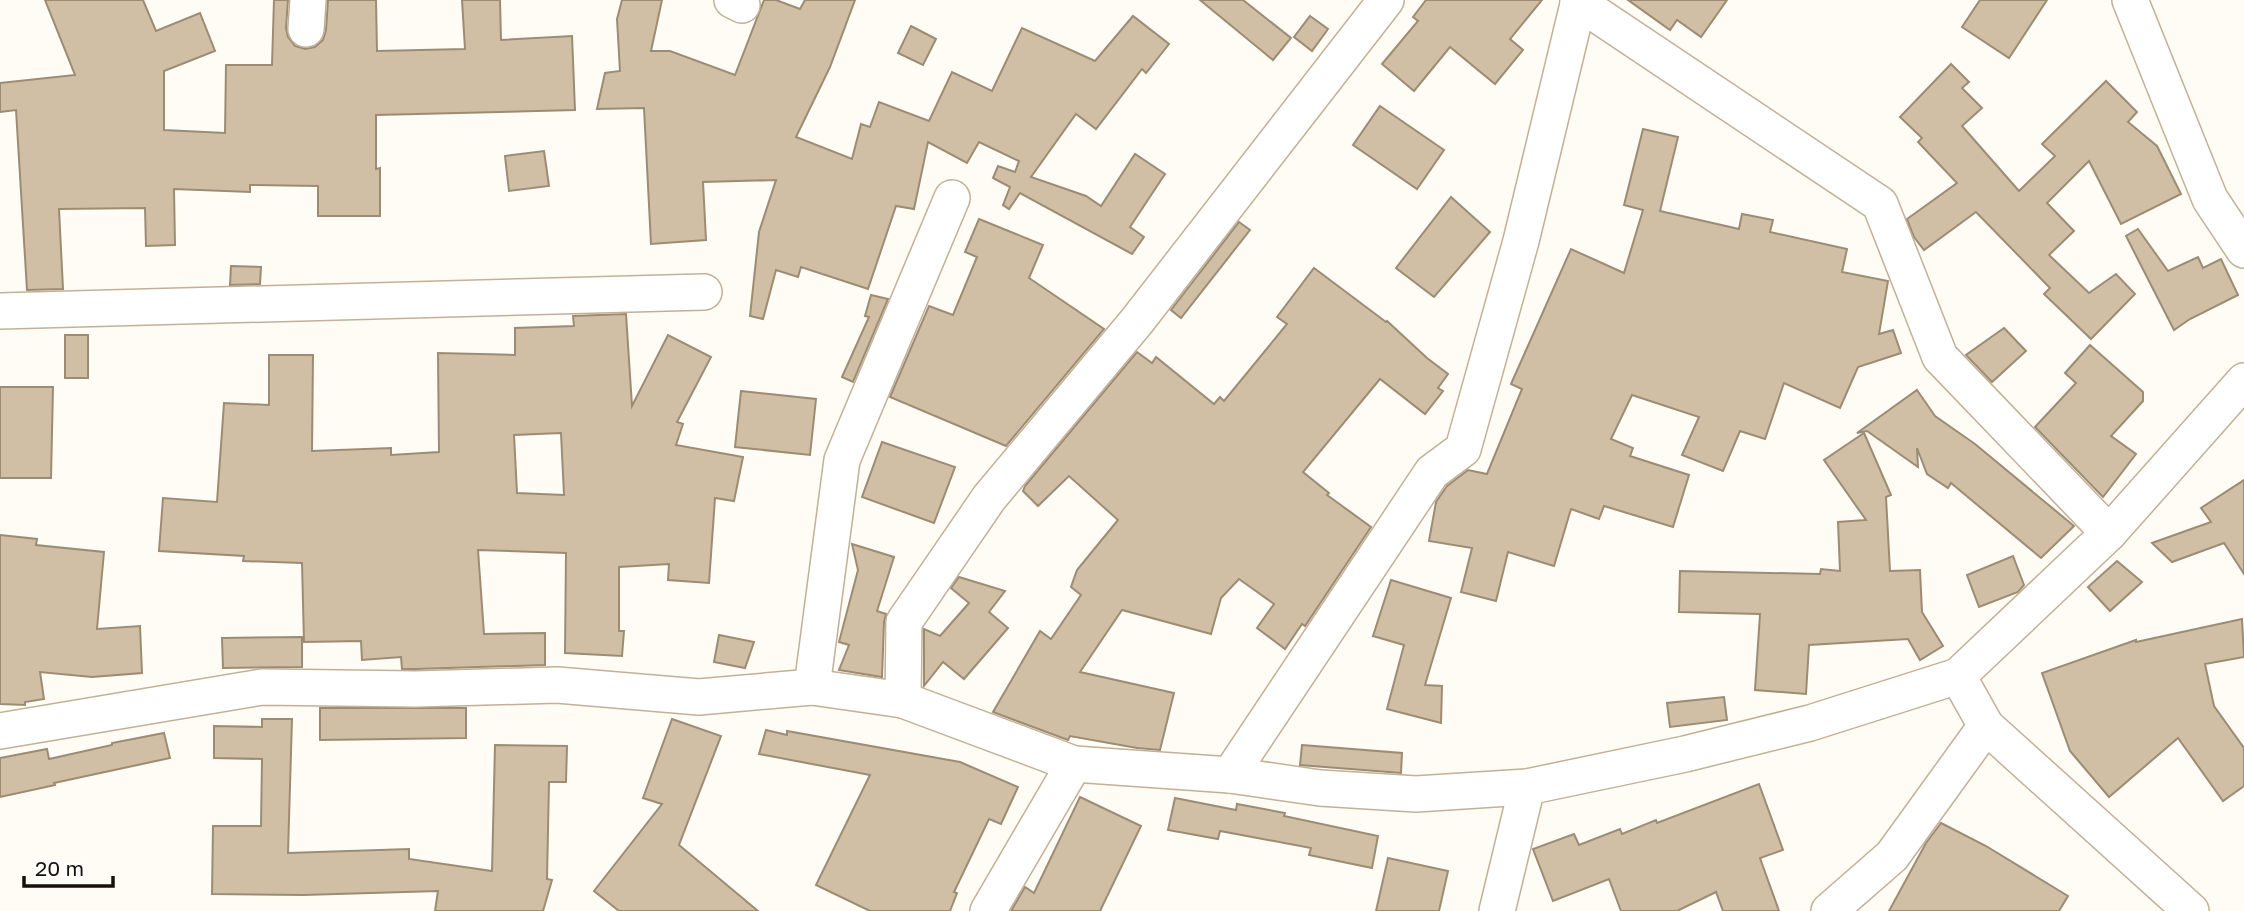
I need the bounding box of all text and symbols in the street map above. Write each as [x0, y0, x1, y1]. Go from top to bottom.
scale bar [24, 844, 114, 888]
text: 20 m [35, 855, 84, 881]

